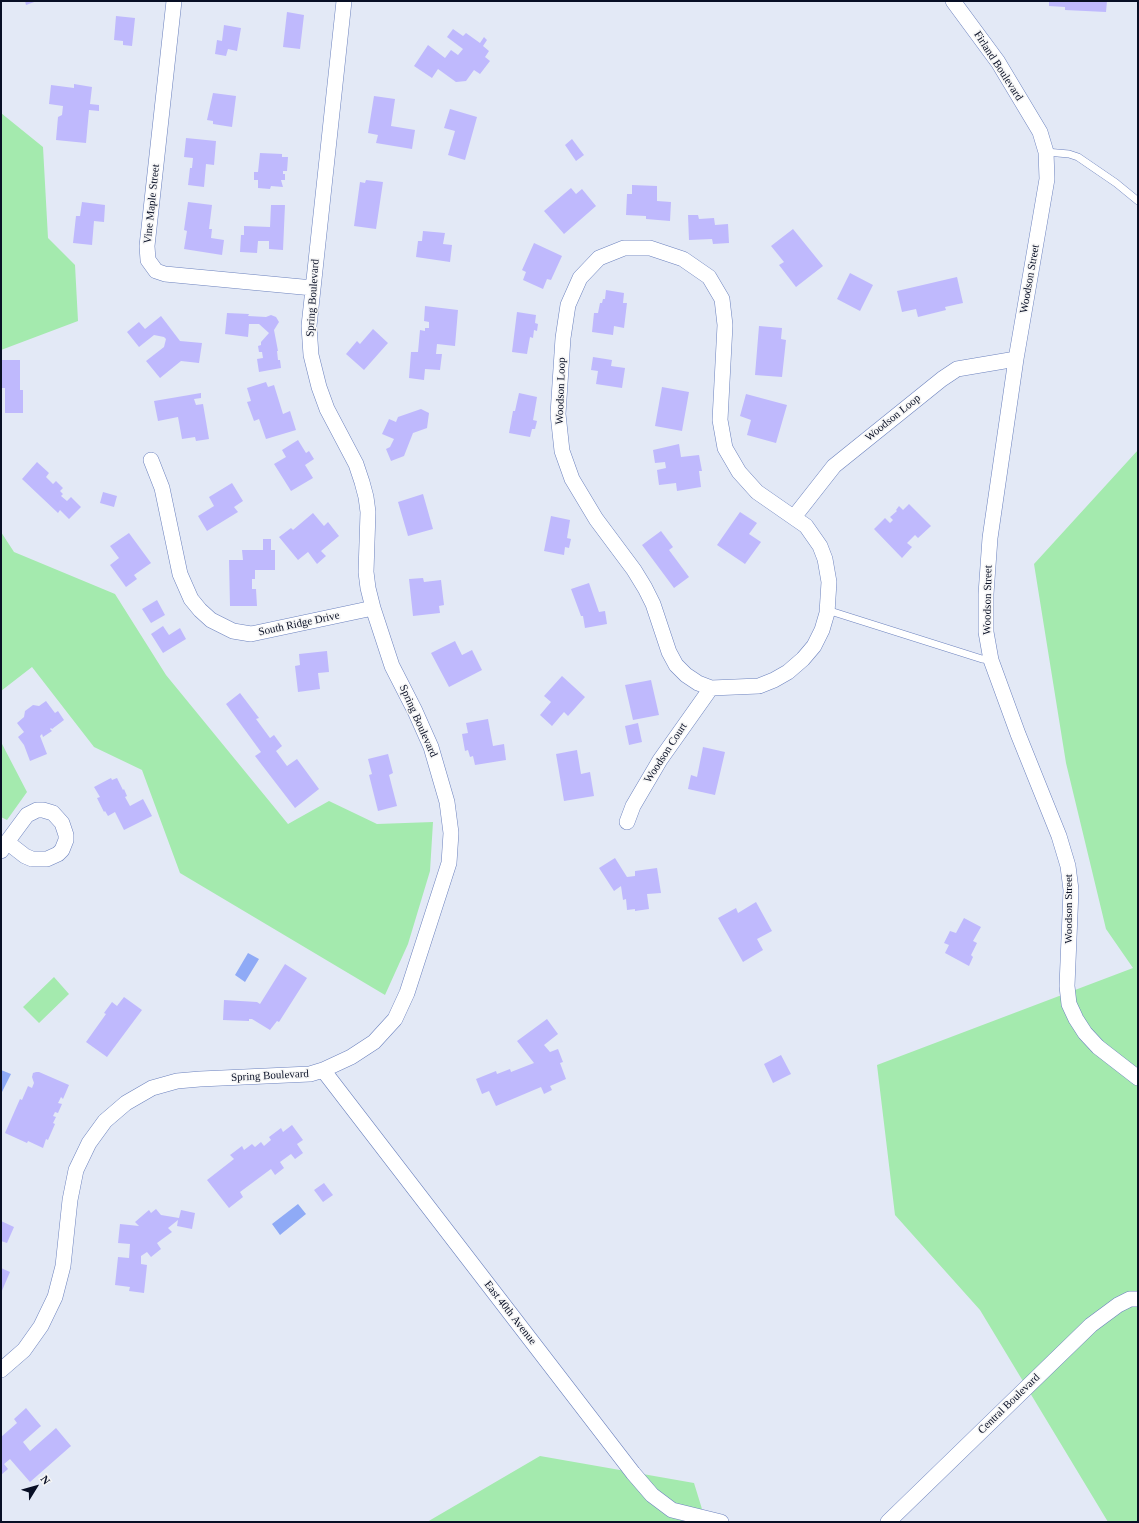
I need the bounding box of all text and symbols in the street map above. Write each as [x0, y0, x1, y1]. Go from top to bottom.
street label: Firland Boulevard [971, 29, 1025, 103]
street label: Vine Maple Street [141, 164, 163, 244]
street label: Woodson Street [1017, 244, 1043, 314]
street label: Spring Boulevard [304, 259, 322, 337]
street label: Woodson Loop [553, 357, 569, 425]
street label: Woodson Loop [863, 392, 923, 444]
street label: Woodson Street [981, 565, 995, 635]
street label: South Ridge Drive [257, 609, 341, 639]
street label: Spring Boulevard [396, 683, 440, 759]
street label: Woodson Court [642, 720, 690, 786]
street label: Woodson Street [1062, 874, 1076, 944]
street label: Spring Boulevard [231, 1067, 309, 1085]
street label: East 40th Avenue [481, 1278, 539, 1348]
street label: Central Boulevard [975, 1371, 1043, 1437]
north arrow [16, 1467, 56, 1507]
text: N [38, 1473, 53, 1487]

